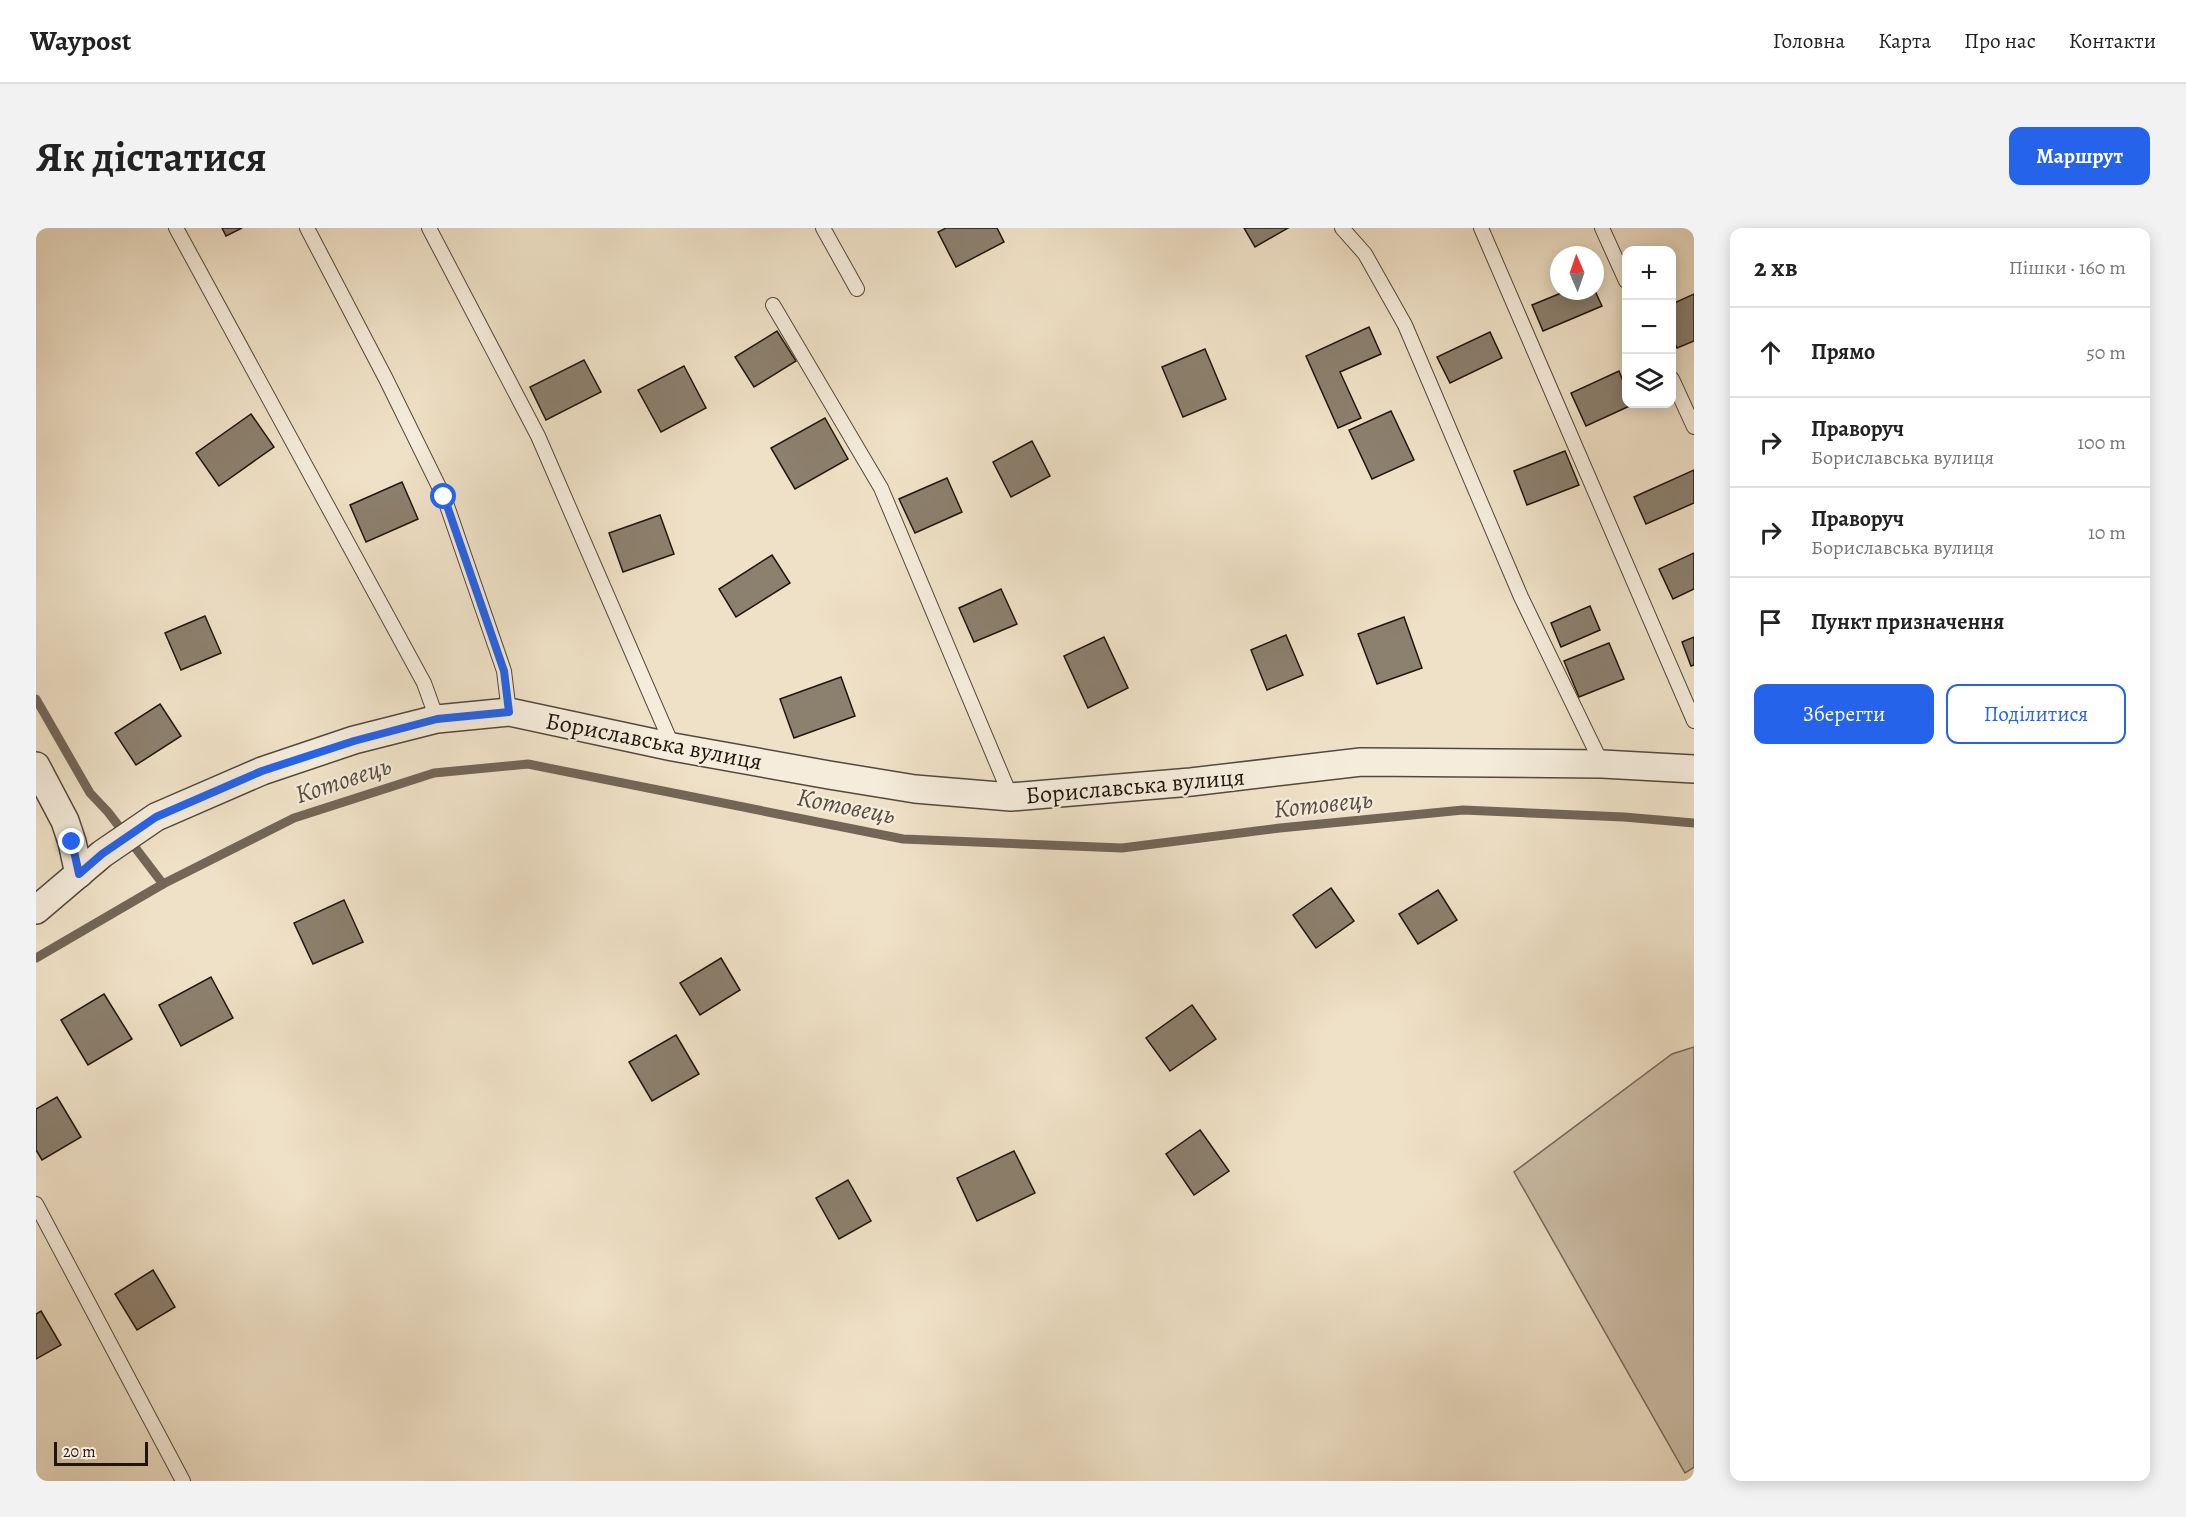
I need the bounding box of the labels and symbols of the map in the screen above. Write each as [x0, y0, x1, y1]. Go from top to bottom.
north arrow [1550, 246, 1604, 300]
route start [430, 483, 456, 509]
street label: Бориславська вулиця [543, 704, 765, 778]
water label: Котовець [290, 748, 396, 812]
street label: Бориславська вулиця [1024, 760, 1246, 812]
water label: Котовець [794, 779, 898, 833]
water label: Котовець [1272, 781, 1374, 827]
route end [58, 828, 84, 854]
scale bar [54, 1439, 148, 1466]

